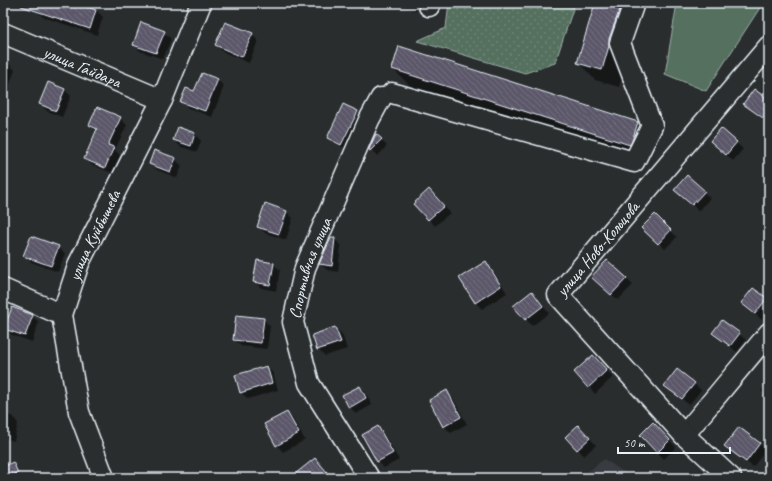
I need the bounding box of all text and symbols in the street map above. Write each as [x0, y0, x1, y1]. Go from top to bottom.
street label: улица Гайдара [39, 40, 125, 92]
street label: улица Куйбышева [63, 185, 125, 284]
street label: улица Ново-Кольцова [551, 195, 645, 301]
street label: Спортивная улица [284, 213, 337, 320]
scale bar [618, 429, 730, 455]
text: 50 m [624, 435, 646, 451]

